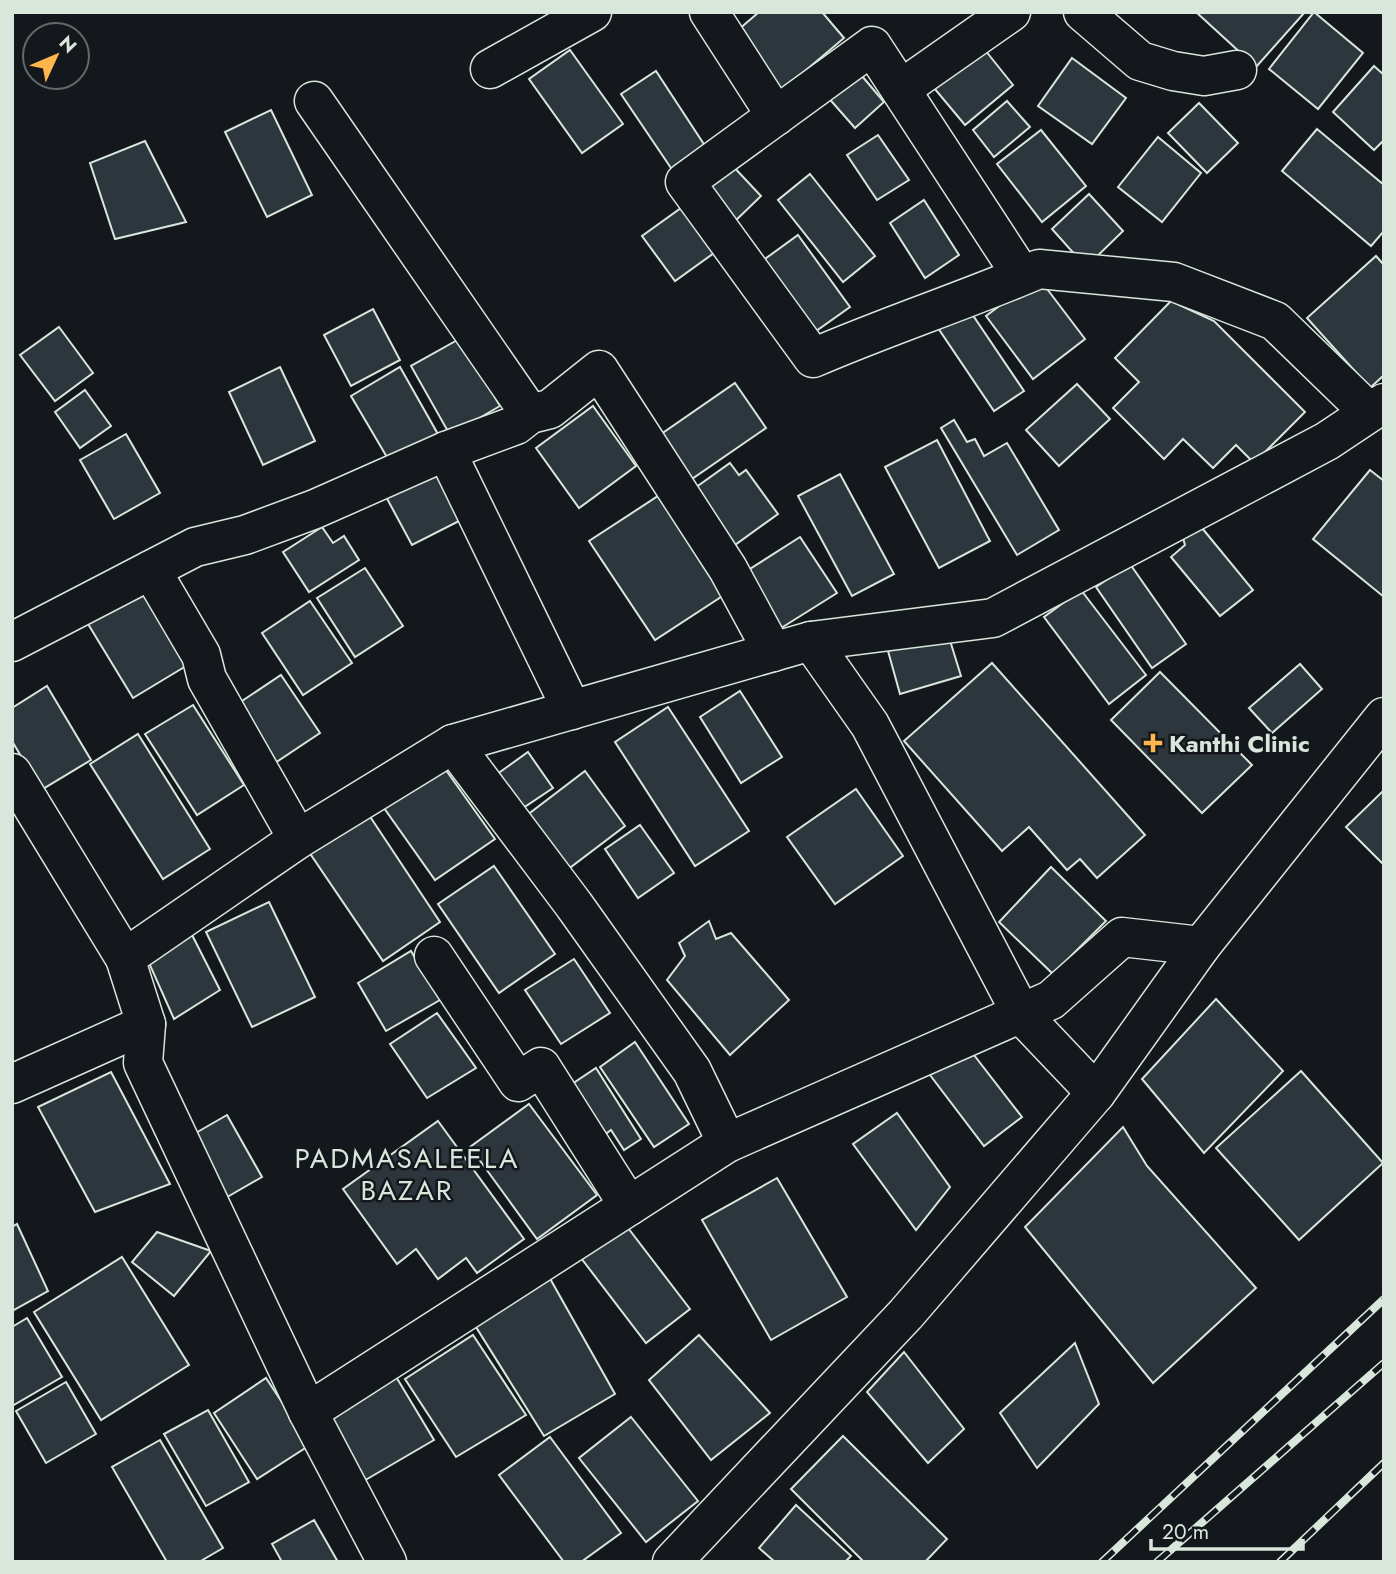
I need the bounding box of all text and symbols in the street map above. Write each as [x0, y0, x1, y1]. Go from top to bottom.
north arrow [21, 21, 91, 91]
text: N [53, 30, 83, 59]
place label: Kanthi Clinic [1169, 726, 1310, 761]
marker: Kanthi Clinic [1143, 733, 1163, 753]
district label: PADMASALEELA BAZAR [294, 1138, 520, 1211]
scale bar [1151, 1508, 1303, 1552]
text: 20 m [1162, 1517, 1209, 1547]

